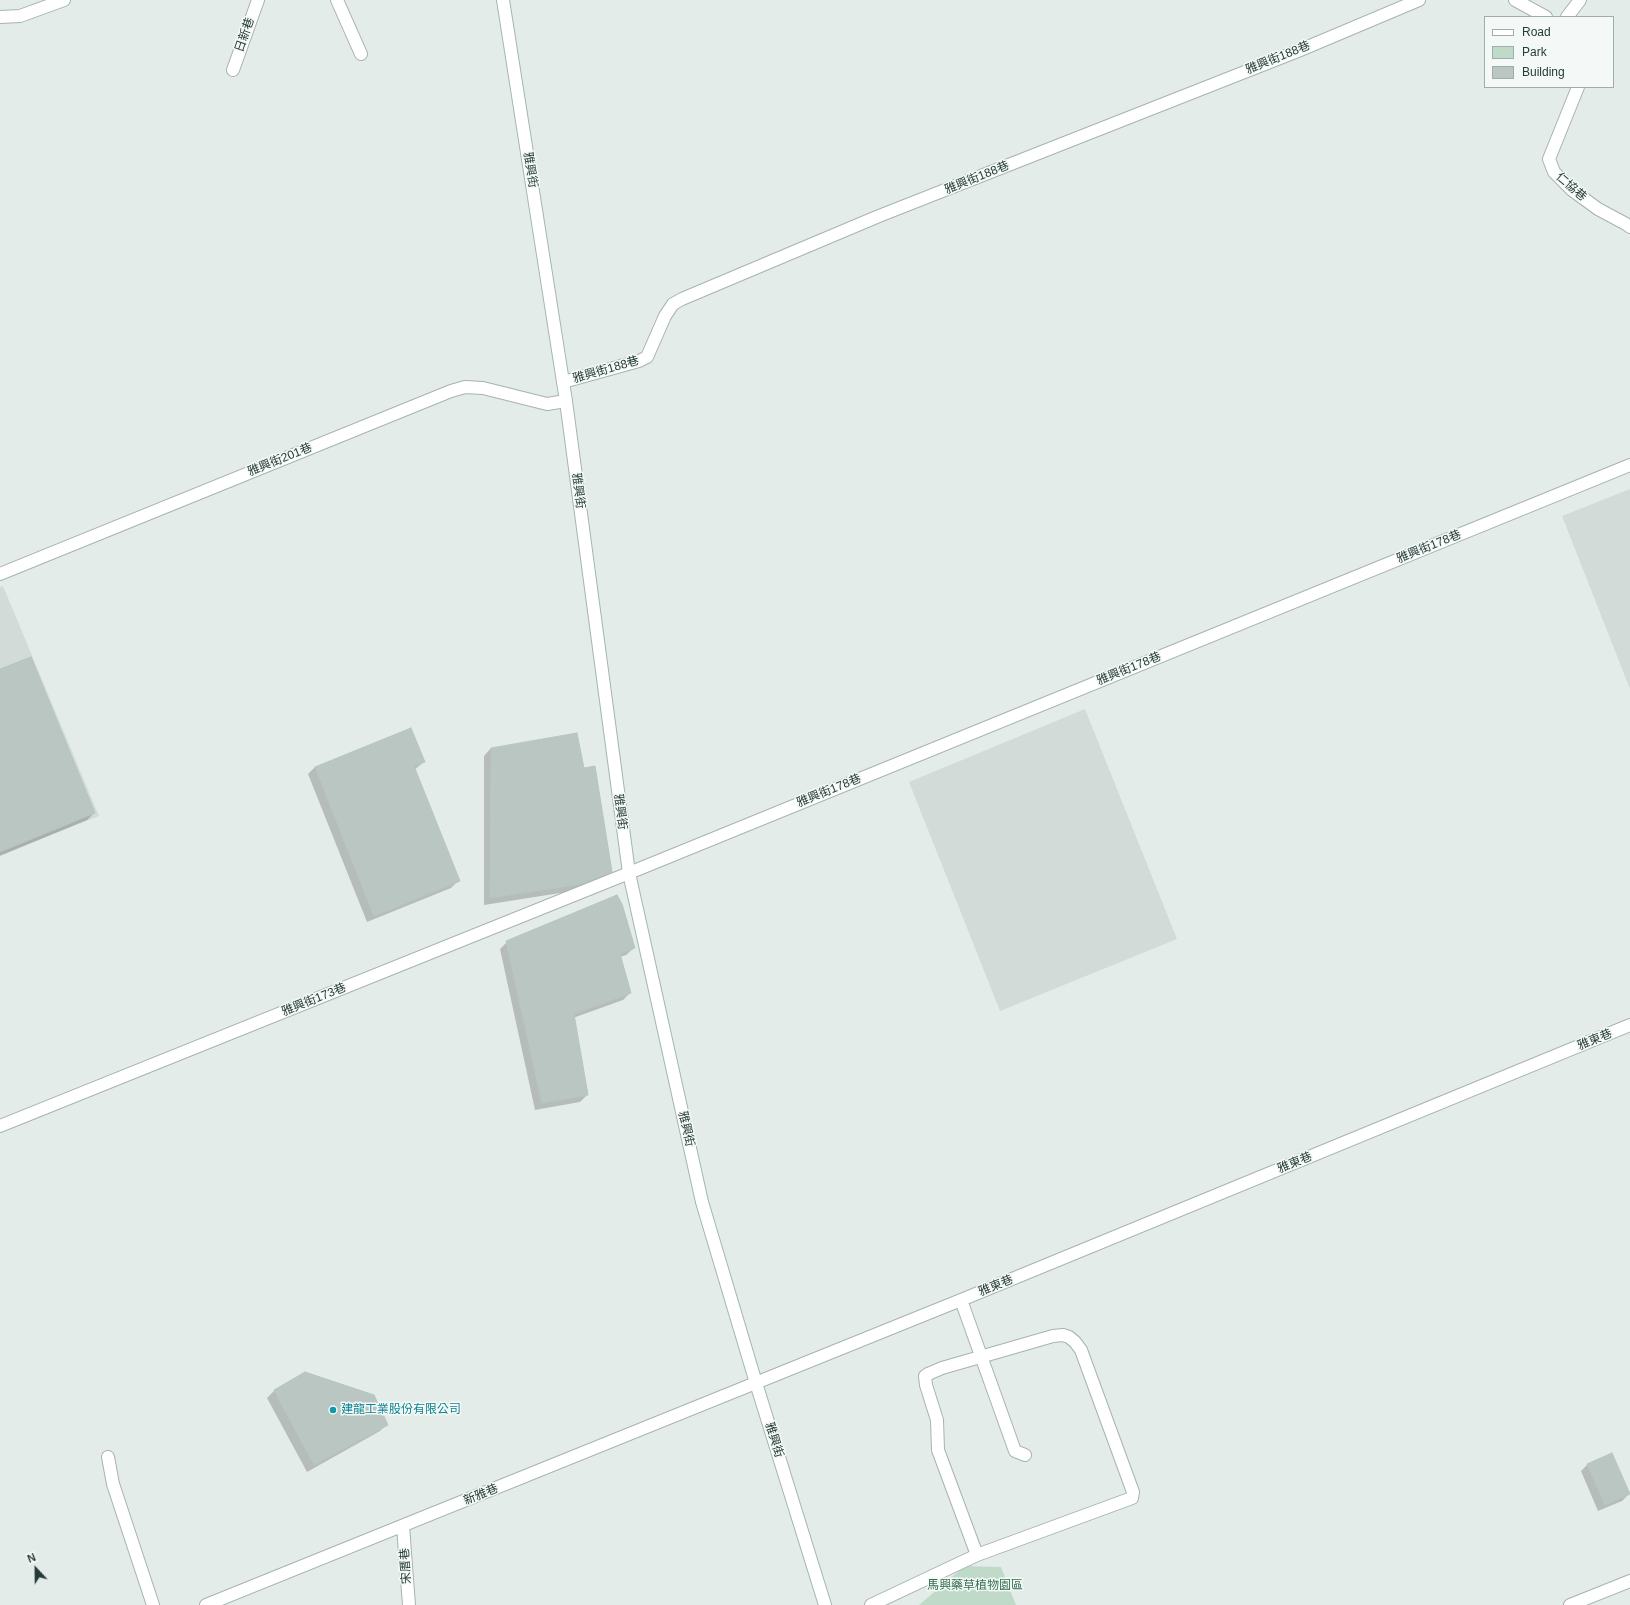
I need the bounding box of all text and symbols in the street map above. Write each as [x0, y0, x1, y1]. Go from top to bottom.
street label: 日新巷 [232, 16, 258, 54]
legend [1484, 16, 1614, 88]
text: Road [1522, 25, 1551, 39]
street label: 雅興街188巷 [1244, 39, 1312, 77]
text: Park [1522, 45, 1547, 59]
text: Building [1522, 65, 1565, 79]
street label: 雅興街 [520, 151, 540, 189]
street label: 雅興街188巷 [943, 159, 1011, 197]
street label: 仁協巷 [1553, 170, 1589, 204]
street label: 雅興街188巷 [571, 354, 641, 386]
street label: 雅興街201巷 [246, 441, 314, 479]
street label: 雅興街 [569, 472, 587, 510]
street label: 雅興街178巷 [1395, 528, 1463, 566]
street label: 雅興街178巷 [1095, 650, 1163, 688]
street label: 雅興街178巷 [795, 772, 863, 810]
street label: 雅興街 [611, 793, 629, 831]
street label: 雅興街173巷 [280, 981, 348, 1019]
street label: 雅東巷 [1576, 1027, 1614, 1053]
street label: 雅興街 [675, 1110, 697, 1148]
street label: 雅東巷 [1276, 1150, 1314, 1176]
street label: 雅東巷 [977, 1273, 1015, 1299]
place label: 建龍工業股份有限公司 [341, 1403, 461, 1417]
marker: 建龍工業股份有限公司 [328, 1405, 338, 1415]
street label: 雅興街 [762, 1421, 786, 1459]
street label: 新雅巷 [462, 1482, 500, 1508]
street label: 宋厝巷 [398, 1548, 414, 1584]
north arrow [16, 1549, 56, 1589]
text: N [26, 1551, 37, 1565]
park label: 馬興藥草植物園區 [927, 1579, 1023, 1593]

